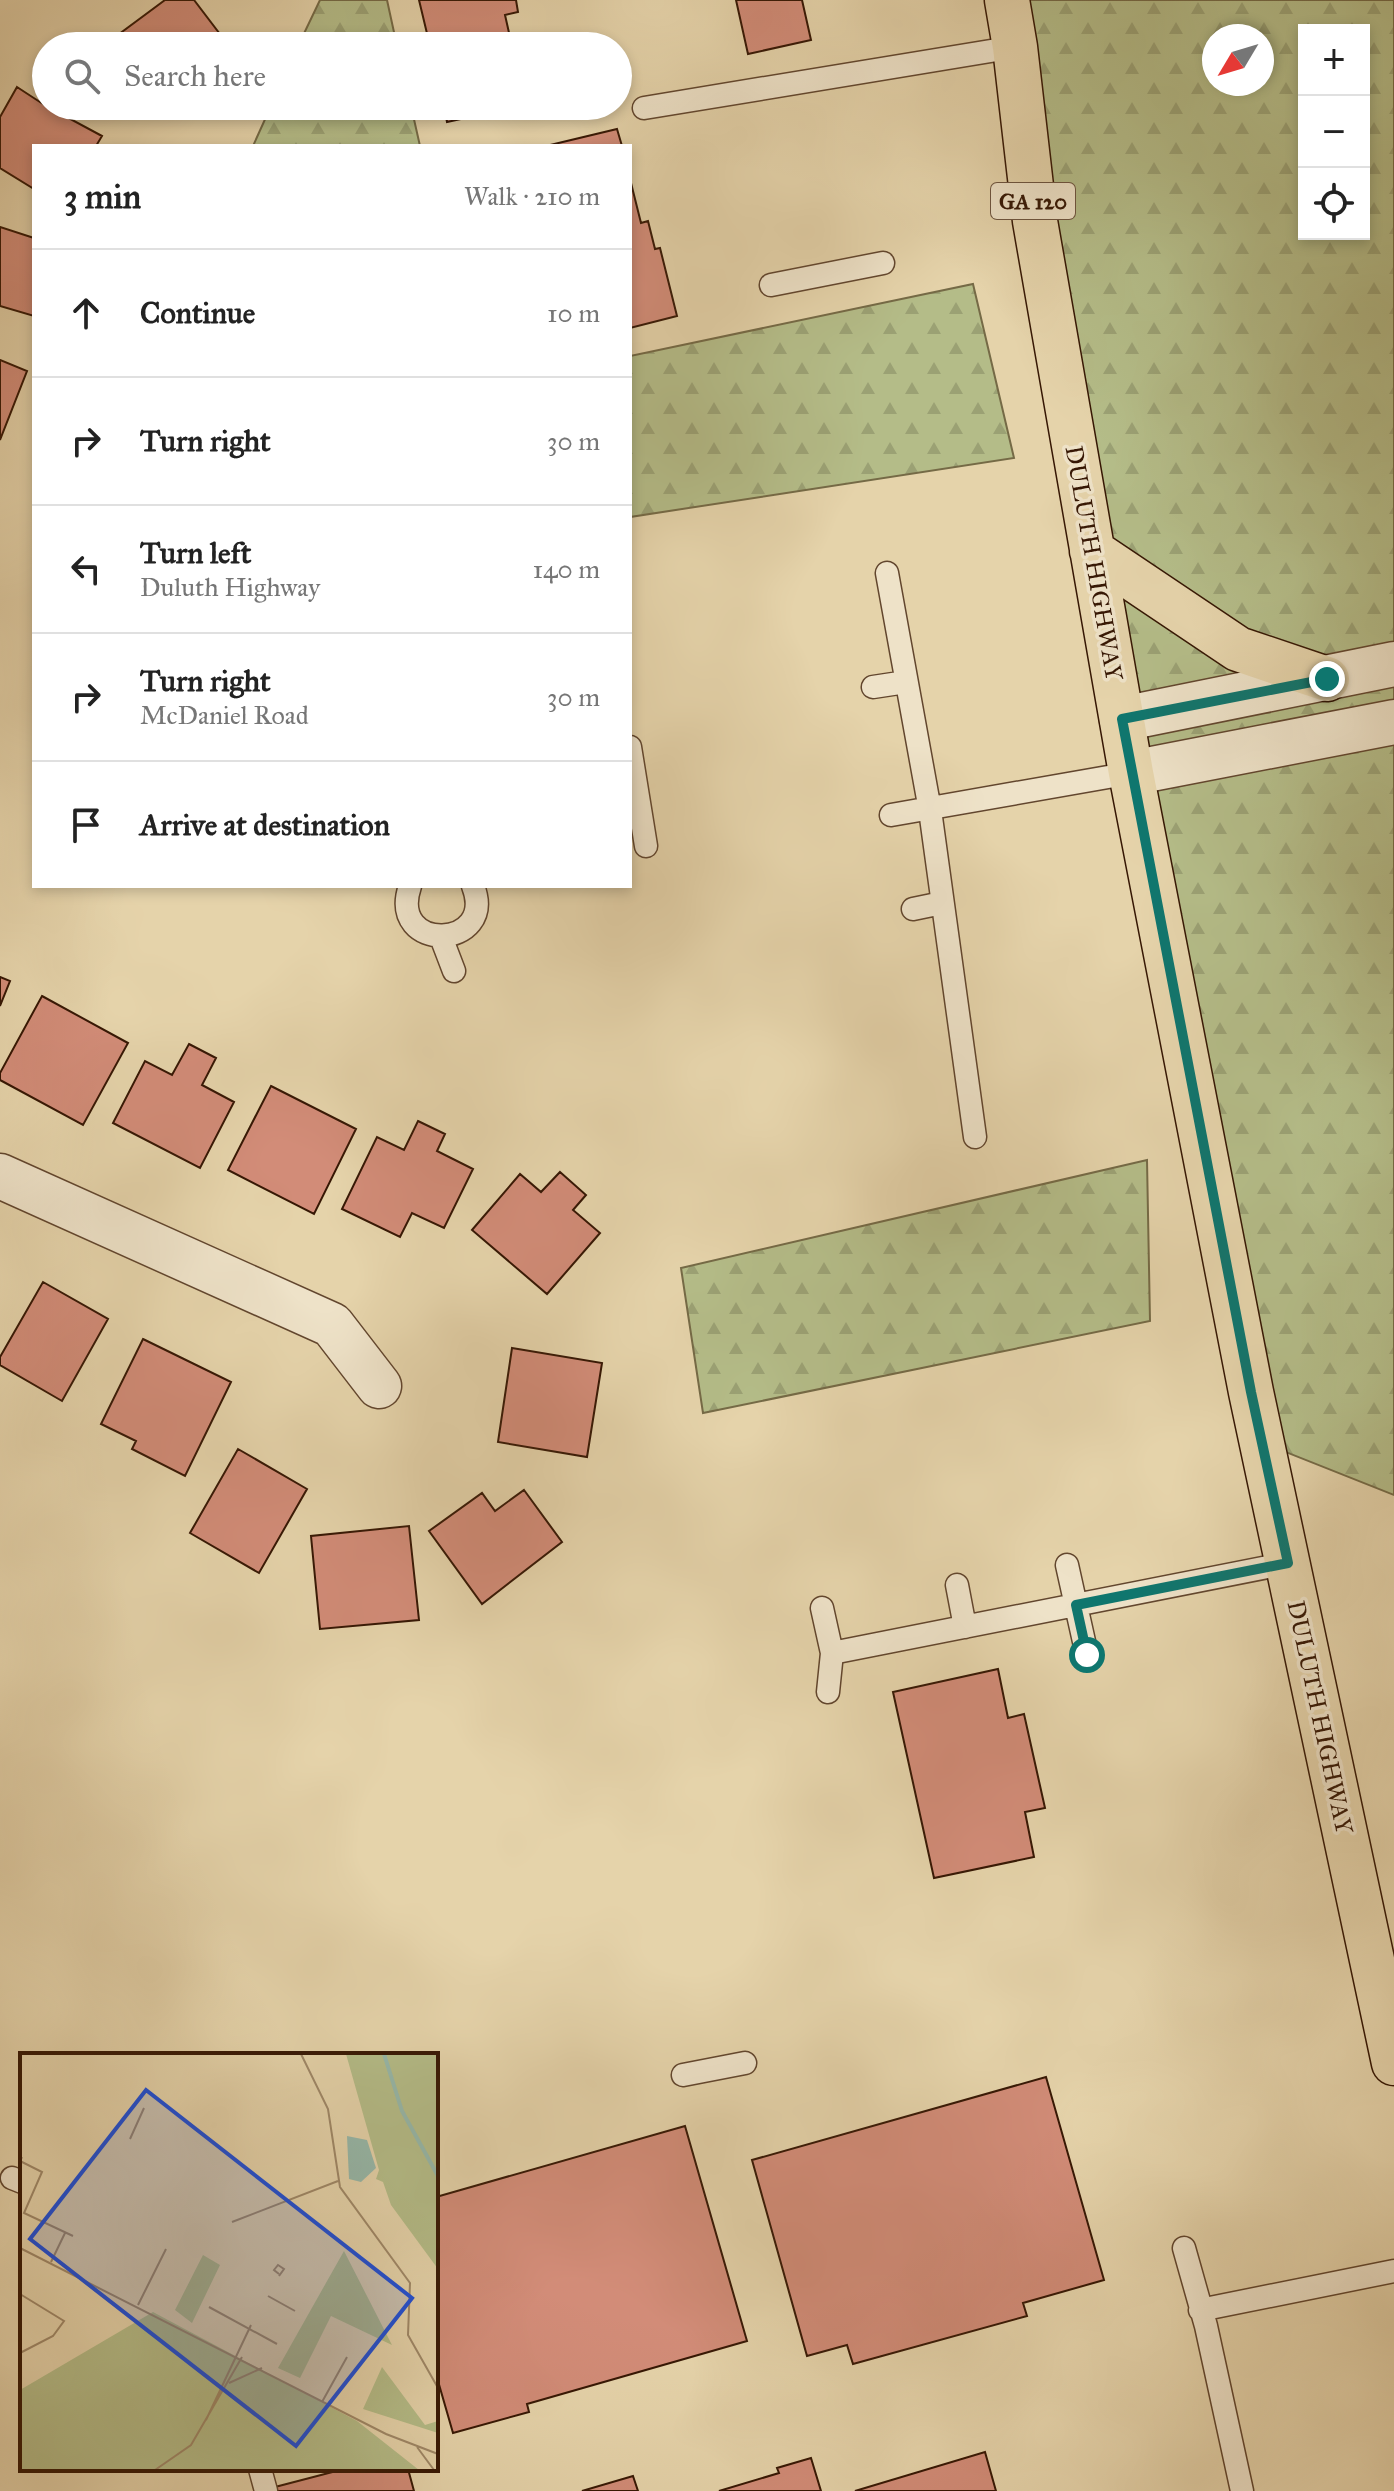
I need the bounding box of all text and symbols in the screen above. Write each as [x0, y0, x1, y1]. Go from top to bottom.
north arrow [1202, 24, 1274, 96]
map controls [1298, 24, 1370, 240]
button: + [1298, 24, 1370, 96]
search box [32, 32, 632, 120]
icon: search [60, 54, 104, 98]
text: Search here [124, 58, 266, 94]
button: − [1298, 96, 1370, 168]
button: locate [1298, 168, 1370, 240]
text: 3 min [64, 176, 141, 217]
text: Walk · 210 m [464, 180, 600, 212]
road number: GA 120 [991, 183, 1075, 219]
icon: ahead [64, 291, 108, 335]
text: Continue [140, 295, 255, 331]
text: 10 m [547, 297, 600, 329]
icon: right [64, 419, 108, 463]
text: Turn right [140, 423, 271, 459]
text: 30 m [547, 425, 600, 457]
street label: DULUTH HIGHWAY [1059, 443, 1130, 683]
text: Turn left [140, 535, 251, 571]
icon: left [64, 547, 108, 591]
text: 140 m [533, 553, 600, 585]
text: Duluth Highway [140, 571, 320, 603]
route end [1309, 661, 1345, 697]
text: Turn right [140, 663, 271, 699]
icon: right [64, 675, 108, 719]
text: 30 m [547, 681, 600, 713]
text: McDaniel Road [140, 699, 309, 731]
icon: arrive [64, 803, 108, 847]
text: Arrive at destination [140, 807, 390, 843]
street label: DULUTH HIGHWAY [1281, 1598, 1360, 1837]
route start [1069, 1637, 1105, 1673]
inset map [20, 2053, 438, 2471]

